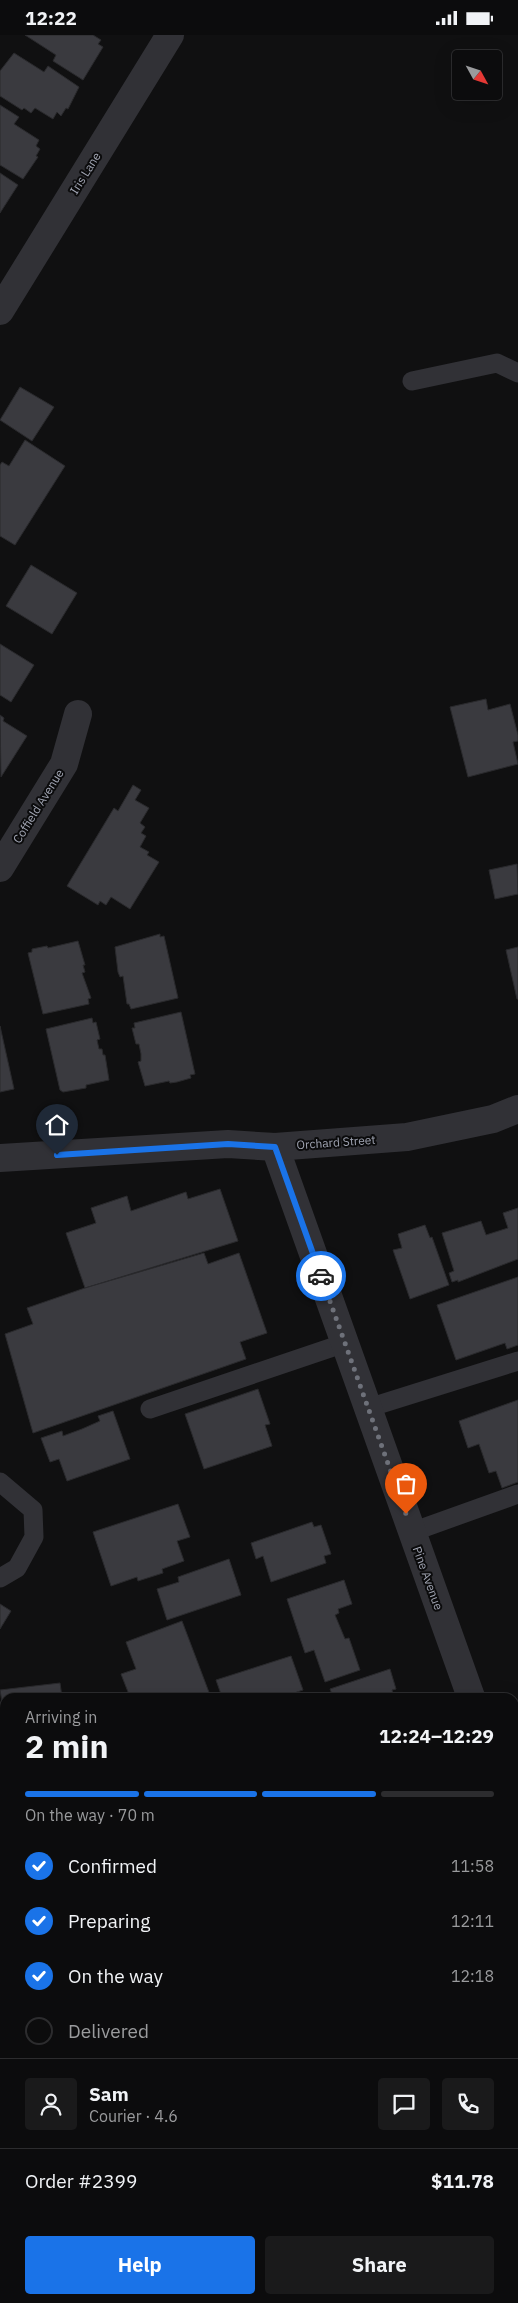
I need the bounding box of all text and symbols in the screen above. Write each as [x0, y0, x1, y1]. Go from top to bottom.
text: 12:22 [25, 6, 77, 30]
north arrow [452, 50, 502, 100]
map controls [452, 50, 502, 100]
street label: Iris Lane [66, 149, 104, 197]
street label: Coffield Avenue [9, 766, 67, 846]
pin [36, 1104, 78, 1155]
icon: home [43, 1111, 71, 1139]
street label: Orchard Street [296, 1132, 376, 1152]
courier [296, 1251, 346, 1301]
icon: car [307, 1262, 335, 1290]
pin [385, 1463, 427, 1514]
icon: bag [392, 1470, 420, 1498]
street label: Pine Avenue [410, 1544, 447, 1612]
text: Arriving in [25, 1707, 97, 1727]
text: 12:24–12:29 [379, 1724, 494, 1748]
text: 2 min [25, 1725, 109, 1767]
text: On the way · 70 m [25, 1805, 155, 1825]
icon: check [25, 1852, 53, 1880]
text: Confirmed [68, 1854, 157, 1878]
text: 11:58 [451, 1856, 494, 1876]
icon: check [25, 1907, 53, 1935]
text: Preparing [68, 1909, 150, 1933]
text: 12:11 [451, 1911, 494, 1931]
icon: check [25, 1962, 53, 1990]
text: On the way [68, 1964, 163, 1988]
text: 12:18 [451, 1966, 494, 1986]
text: Delivered [68, 2019, 149, 2043]
button: person [25, 2078, 77, 2130]
button: chat [378, 2078, 430, 2130]
button: phone [442, 2078, 494, 2130]
text: Sam [89, 2082, 129, 2106]
text: Courier · 4.6 [89, 2106, 178, 2126]
text: Order #2399 [25, 2169, 137, 2193]
text: $11.78 [431, 2169, 494, 2193]
button: Help [25, 2236, 255, 2294]
button: Share [265, 2236, 494, 2294]

